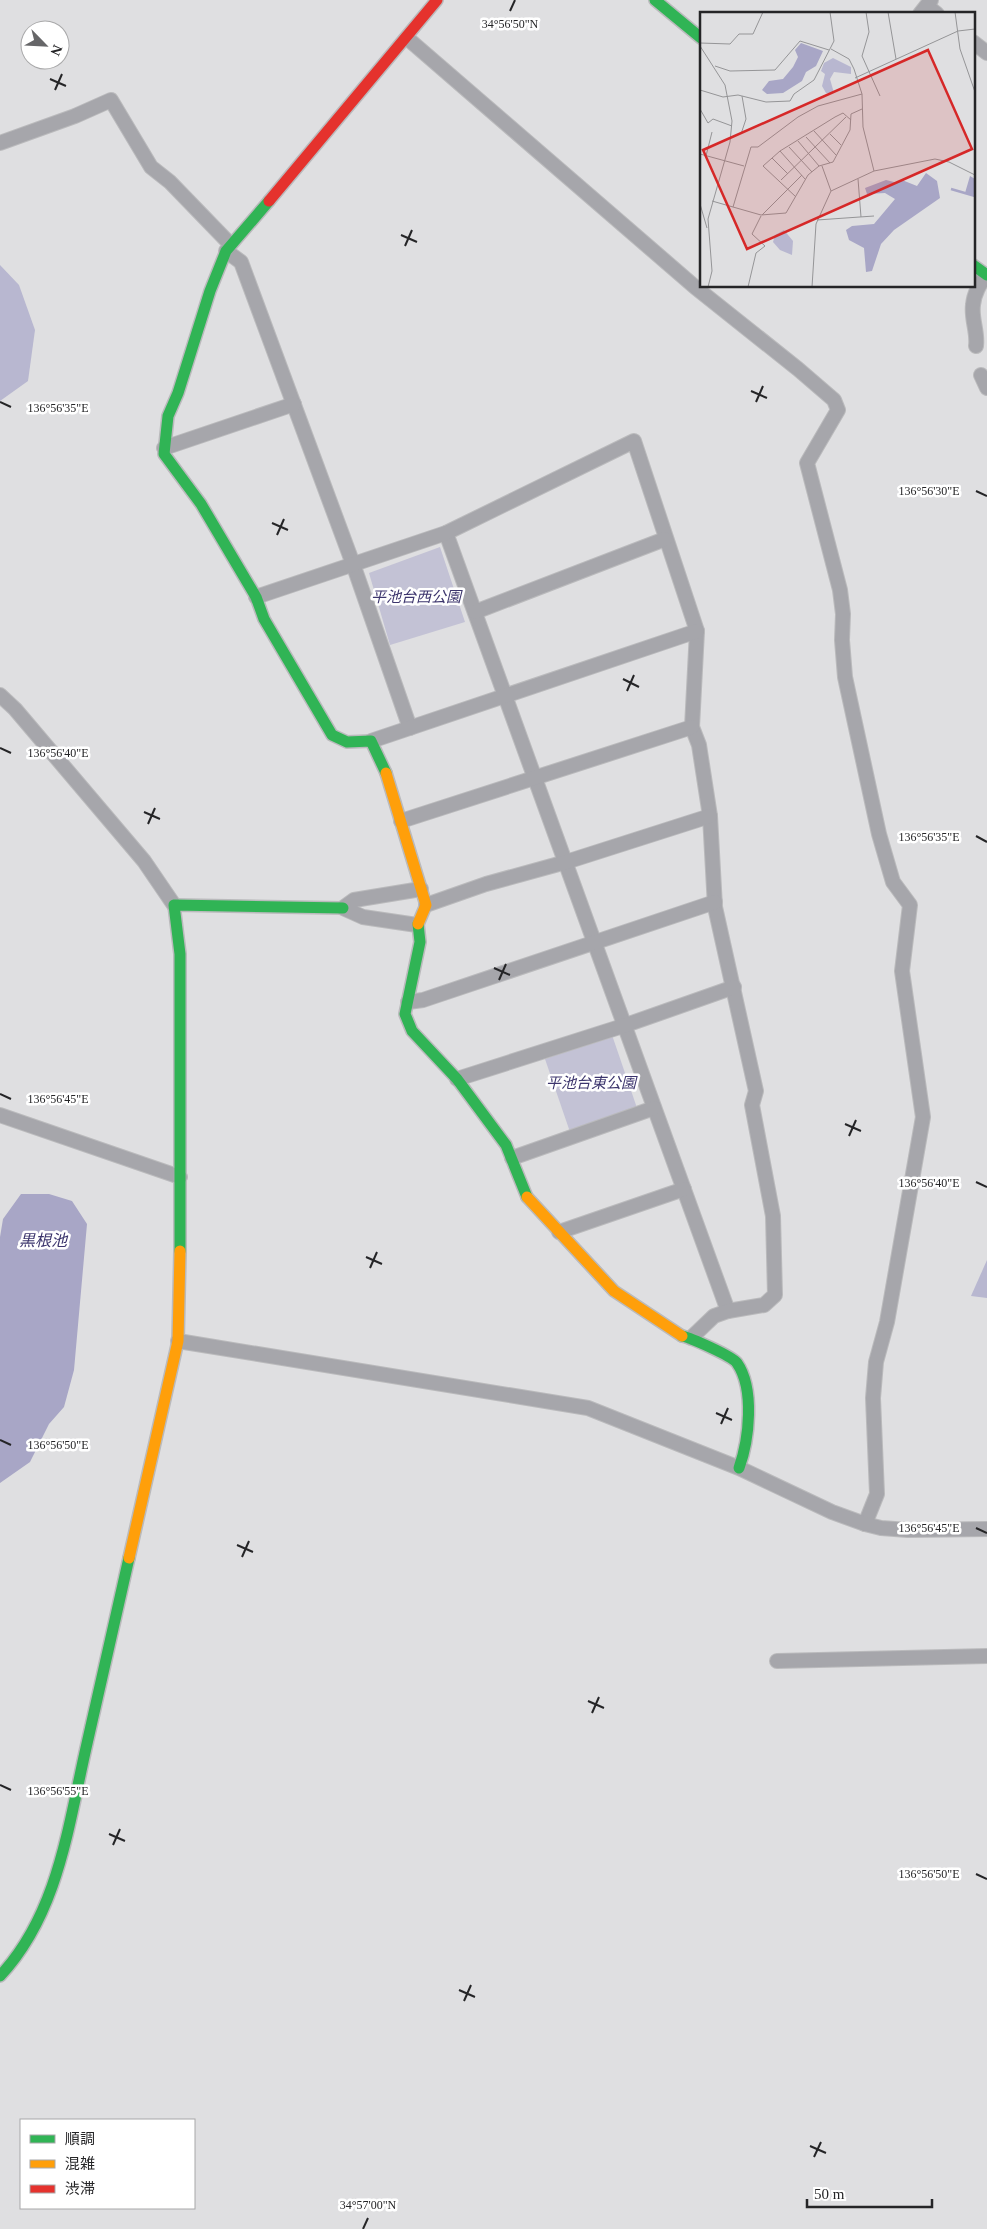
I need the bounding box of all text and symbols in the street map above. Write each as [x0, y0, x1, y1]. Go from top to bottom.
inset map [700, 12, 974, 288]
text: 34°56'50"N [482, 17, 539, 31]
north arrow [20, 20, 70, 70]
text: N [48, 42, 65, 58]
text: 136°56'35"E [27, 401, 89, 415]
text: 136°56'30"E [898, 484, 960, 498]
park label: 平池台西公園 [371, 589, 463, 605]
text: 136°56'40"E [27, 746, 89, 760]
text: 136°56'35"E [898, 830, 960, 844]
park label: 平池台東公園 [546, 1075, 638, 1091]
text: 136°56'45"E [27, 1092, 89, 1106]
text: 136°56'40"E [898, 1176, 960, 1190]
water label: 黒根池 [19, 1232, 69, 1249]
text: 136°56'50"E [27, 1438, 89, 1452]
text: 136°56'45"E [898, 1521, 960, 1535]
text: 136°56'55"E [27, 1784, 89, 1798]
text: 136°56'50"E [898, 1867, 960, 1881]
legend [20, 2119, 195, 2209]
text: 順調 [65, 2131, 95, 2147]
text: 混雑 [65, 2156, 95, 2172]
scale bar [807, 2176, 932, 2208]
text: 渋滞 [65, 2181, 95, 2197]
text: 50 m [814, 2186, 845, 2202]
text: 34°57'00"N [340, 2198, 397, 2212]

